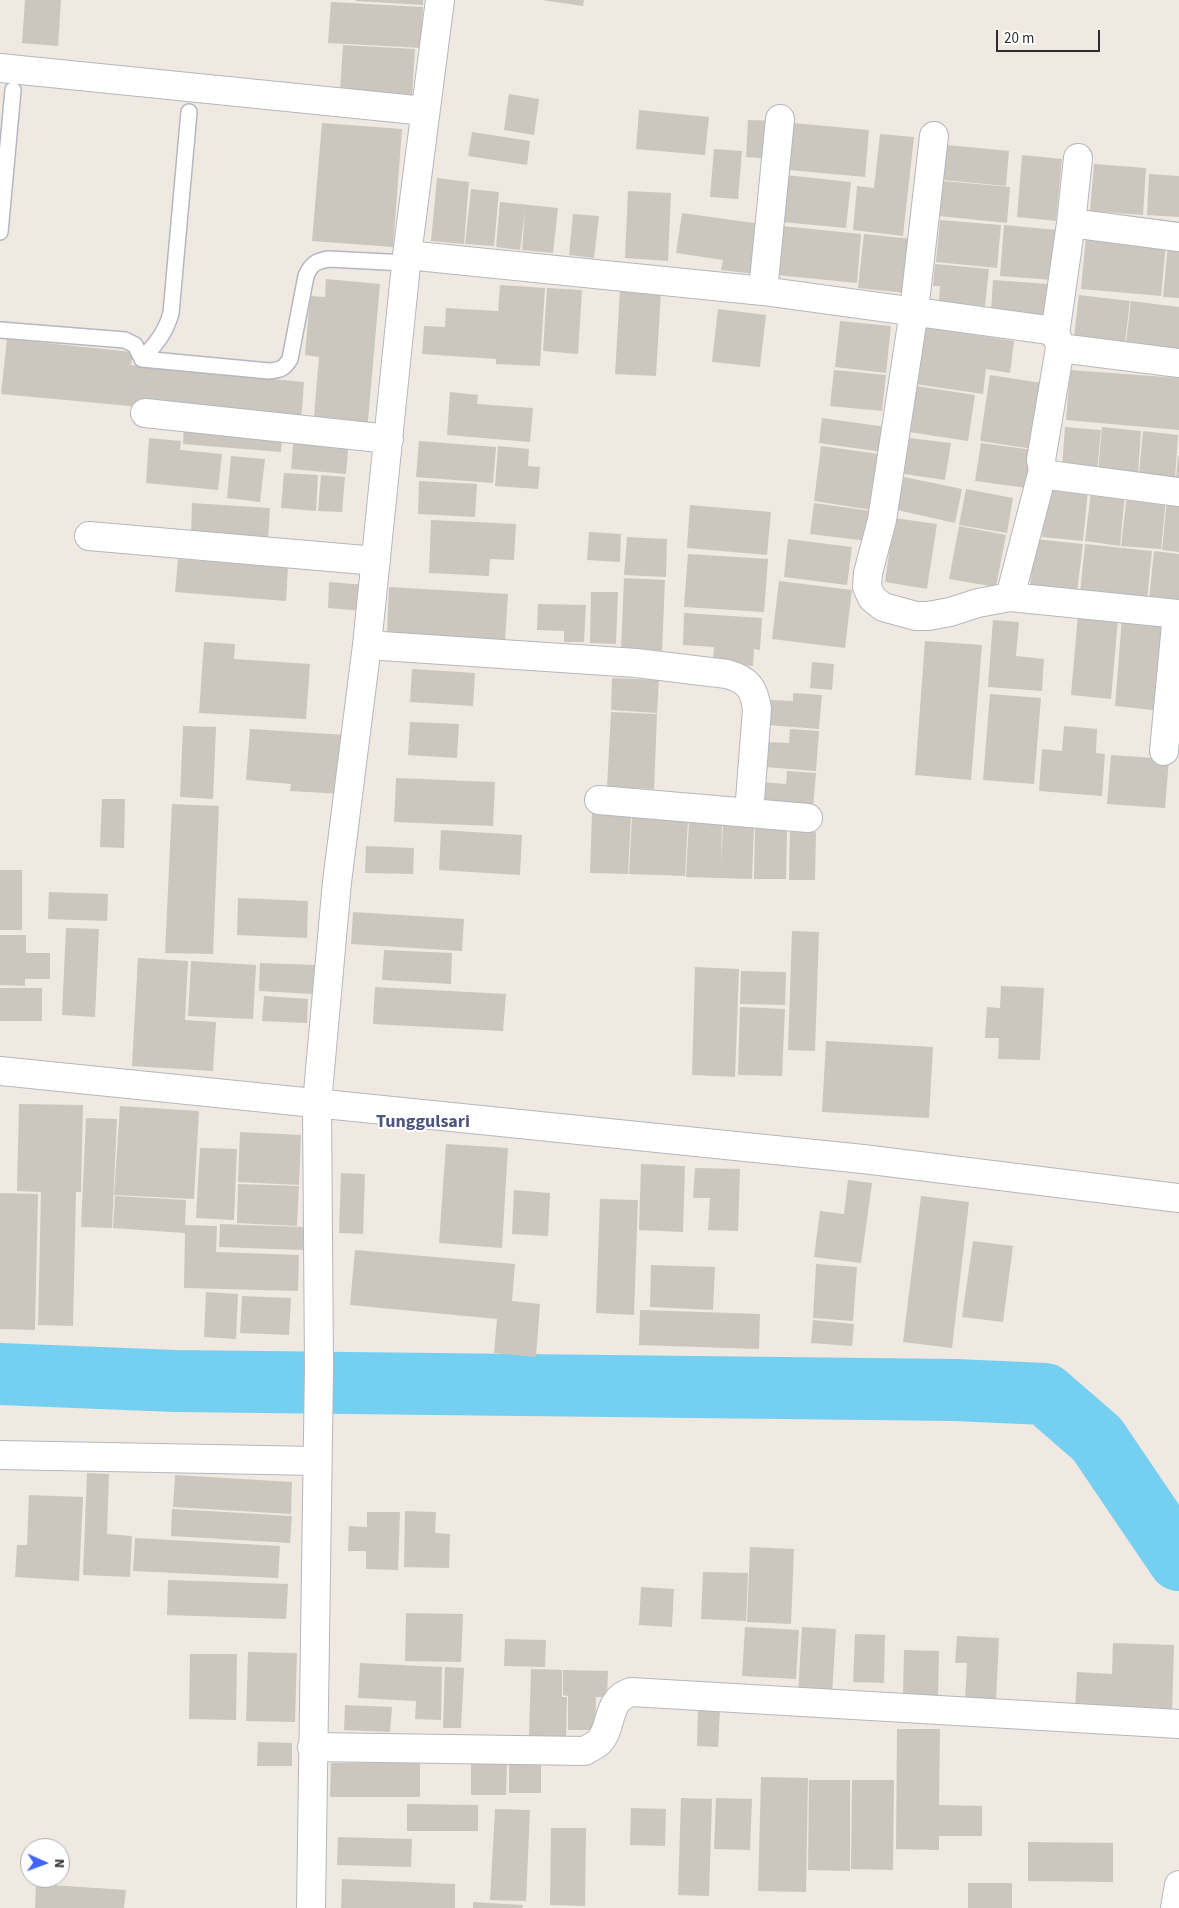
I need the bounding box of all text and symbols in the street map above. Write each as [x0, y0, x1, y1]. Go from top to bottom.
scale bar [999, 20, 1103, 52]
text: 20 m [1004, 28, 1034, 49]
district label: Tunggulsari [376, 1112, 470, 1134]
north arrow [20, 1838, 70, 1888]
text: N [49, 1858, 69, 1868]

